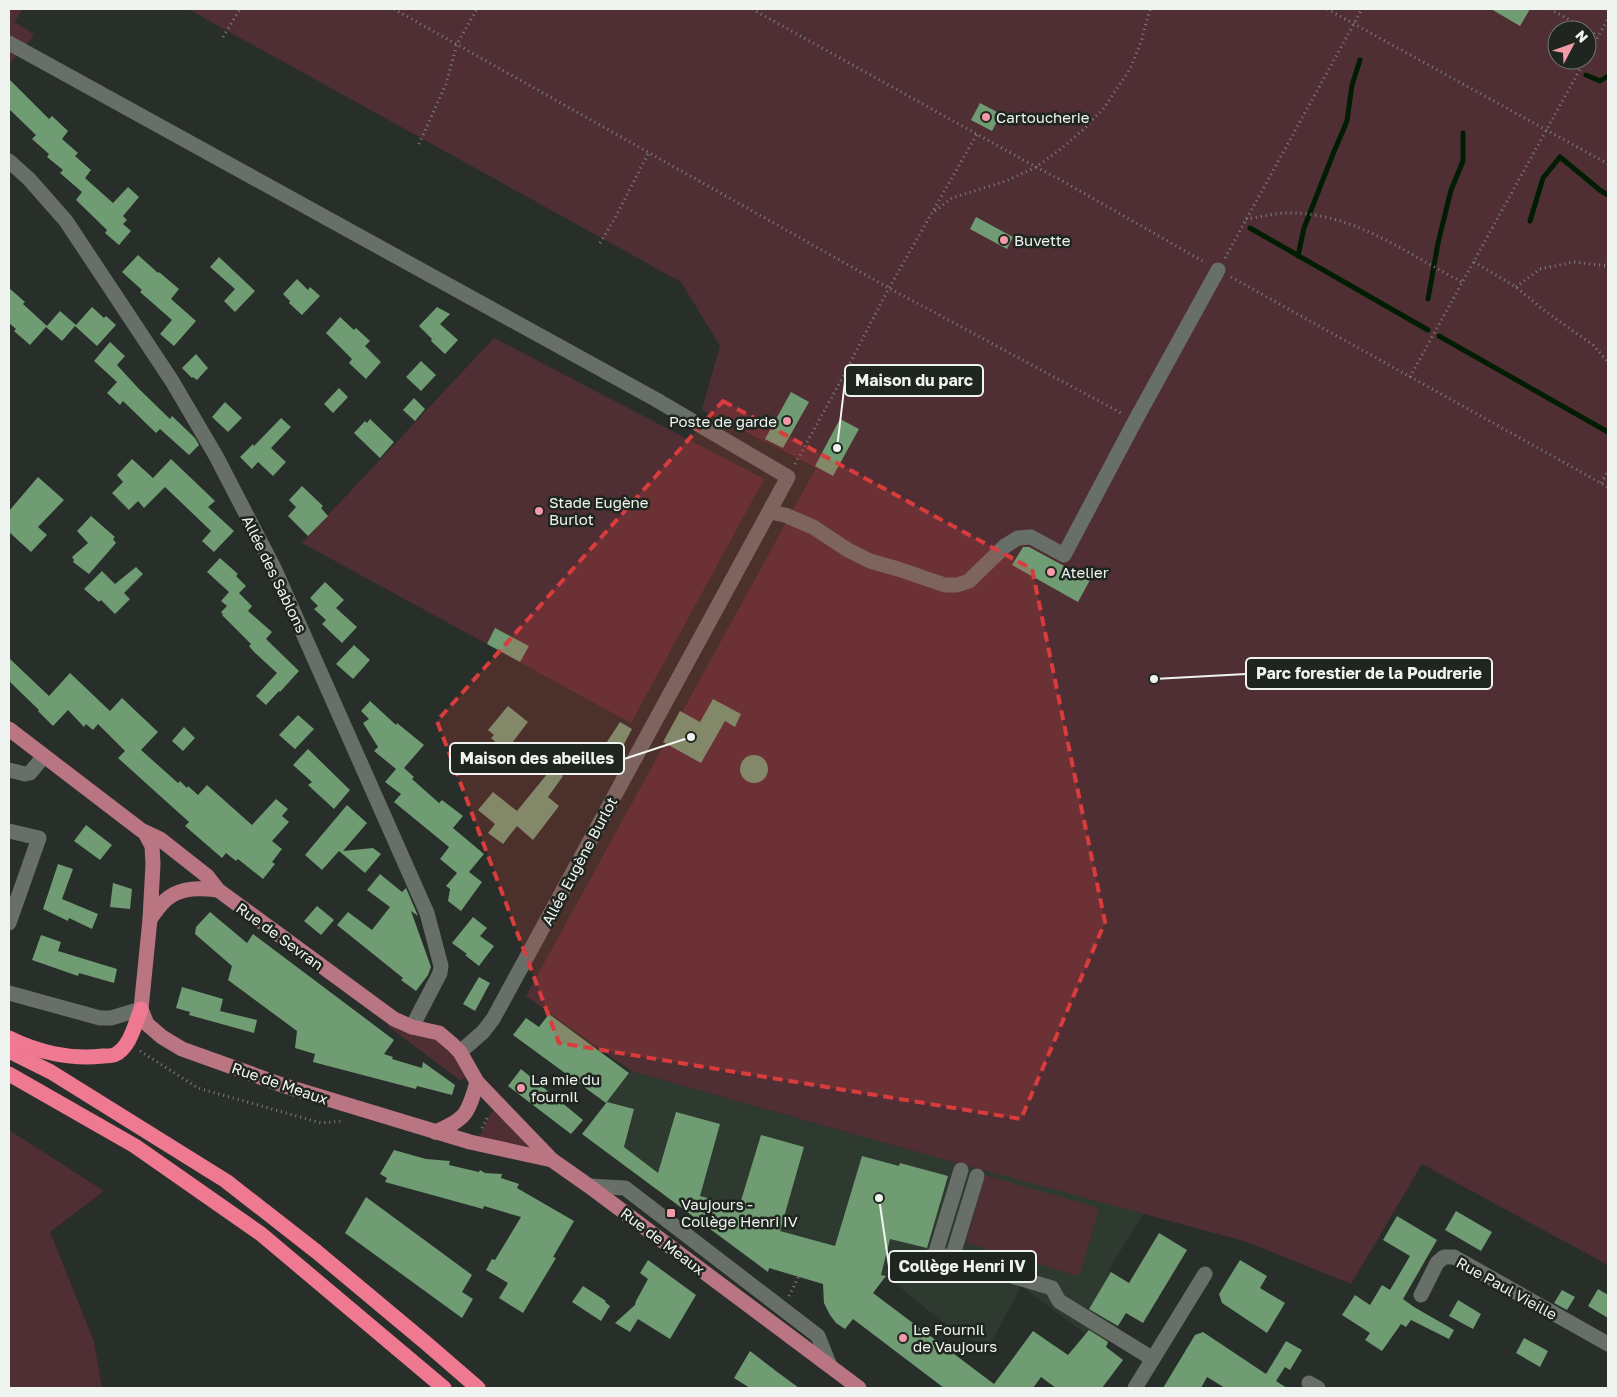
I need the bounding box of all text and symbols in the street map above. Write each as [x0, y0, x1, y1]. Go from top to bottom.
north arrow [1547, 20, 1597, 70]
text: N [1572, 27, 1592, 46]
place label: Cartoucherie [996, 108, 1090, 126]
marker: Cartoucherie [980, 111, 992, 123]
place label: Buvette [1014, 231, 1071, 249]
marker: Buvette [998, 234, 1010, 246]
callout: Maison du parc [845, 365, 983, 396]
text: Maison du parc [855, 370, 973, 390]
place label: Poste de garde [669, 412, 777, 430]
marker: Poste de garde [781, 415, 793, 427]
place label: Stade Eugène Burlot [549, 493, 649, 528]
marker: Stade Eugène Burlot [533, 505, 545, 517]
street label: Allée des Sablons [239, 512, 311, 636]
place label: Atelier [1061, 563, 1109, 581]
marker: Atelier [1045, 566, 1057, 578]
callout: Parc forestier de la Poudrerie [1246, 658, 1492, 689]
text: Parc forestier de la Poudrerie [1256, 663, 1482, 683]
callout: Maison des abeilles [450, 743, 624, 774]
text: Maison des abeilles [460, 748, 614, 768]
street label: Allée Eugène Burlot [538, 794, 620, 928]
street label: Rue de Sevran [233, 898, 327, 974]
street label: Rue de Meaux [230, 1058, 330, 1108]
place label: La mie du fournil [531, 1070, 600, 1105]
marker: La mie du fournil [515, 1082, 527, 1094]
place label: Vaujours - Collège Henri IV [681, 1195, 798, 1230]
street label: Rue de Meaux [617, 1204, 709, 1278]
marker: Vaujours - Collège Henri IV [665, 1207, 677, 1219]
callout: Collège Henri IV [889, 1251, 1036, 1282]
street label: Rue Paul Vieille [1454, 1253, 1561, 1323]
text: Collège Henri IV [898, 1256, 1026, 1276]
place label: Le Fournil de Vaujours [913, 1320, 997, 1355]
marker: Le Fournil de Vaujours [897, 1332, 909, 1344]

